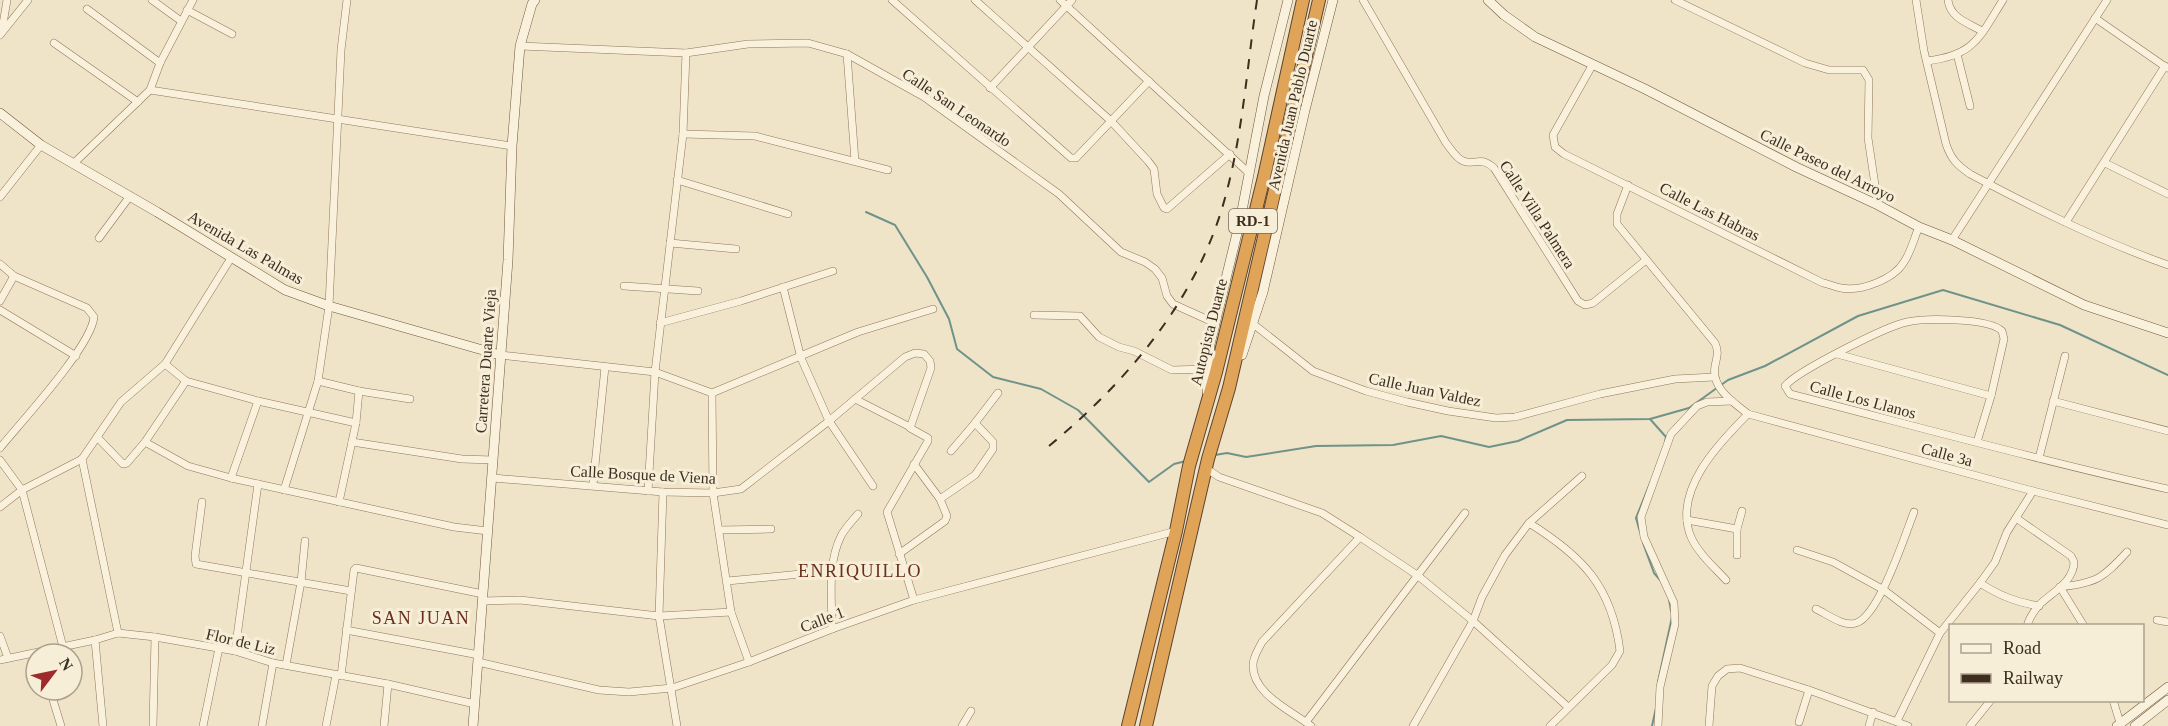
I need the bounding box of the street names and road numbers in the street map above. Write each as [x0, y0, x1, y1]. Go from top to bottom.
street label: Avenida Juan Pablo Duarte [1265, 18, 1320, 192]
street label: Calle San Leonardo [899, 65, 1014, 150]
street label: Calle Paseo del Arroyo [1757, 125, 1898, 206]
street label: Calle Villa Palmera [1496, 157, 1579, 271]
street label: Calle Las Habras [1657, 179, 1763, 244]
street label: Avenida Las Palmas [185, 207, 306, 287]
road number: RD-1 [1229, 209, 1277, 233]
street label: Autopista Duarte [1187, 277, 1231, 388]
street label: Carretera Duarte Vieja [472, 288, 500, 434]
street label: Calle Juan Valdez [1367, 369, 1483, 410]
street label: Calle Los Llanos [1808, 377, 1918, 422]
street label: Calle 3a [1919, 439, 1975, 470]
street label: Calle Bosque de Viena [570, 462, 716, 488]
street label: Calle 1 [798, 603, 847, 636]
street label: Flor de Liz [204, 625, 277, 658]

